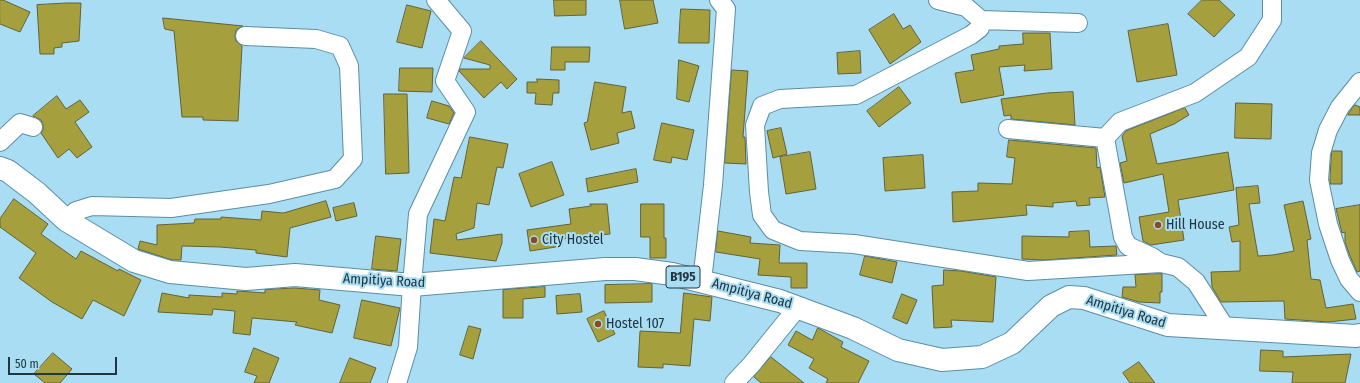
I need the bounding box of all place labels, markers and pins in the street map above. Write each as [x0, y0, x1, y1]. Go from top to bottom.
place label: Hill House [1166, 217, 1225, 233]
marker: Hill House [1153, 220, 1163, 230]
place label: City Hostel [542, 232, 604, 248]
marker: City Hostel [529, 235, 539, 245]
place label: Hostel 107 [606, 316, 664, 332]
marker: Hostel 107 [593, 319, 603, 329]

